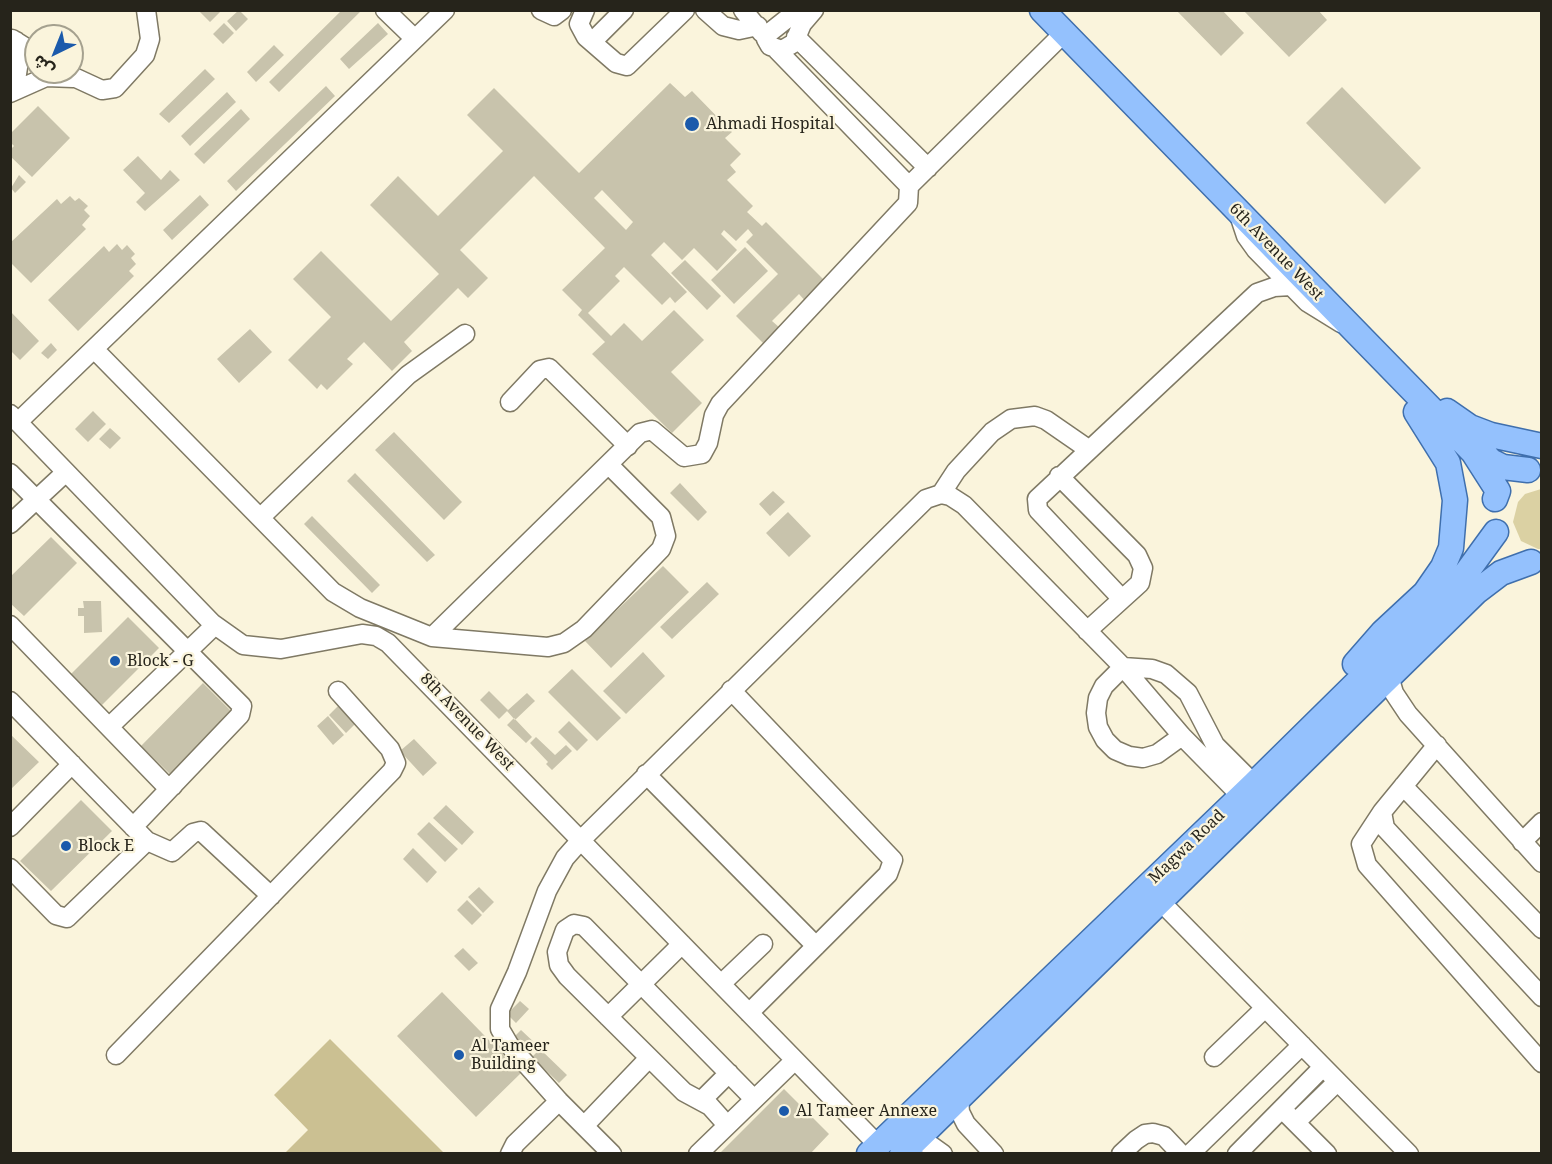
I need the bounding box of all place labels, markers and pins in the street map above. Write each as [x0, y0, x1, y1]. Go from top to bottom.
place label: Ahmadi Hospital [706, 114, 834, 134]
marker: Ahmadi Hospital [683, 115, 701, 133]
place label: Block - G [127, 651, 194, 671]
marker: Block - G [108, 654, 122, 668]
place label: Block E [78, 836, 134, 856]
marker: Block E [59, 839, 73, 853]
place label: Al Tameer Building [471, 1036, 550, 1074]
marker: Al Tameer Building [452, 1048, 466, 1062]
place label: Al Tameer Annexe [796, 1101, 937, 1121]
marker: Al Tameer Annexe [777, 1104, 791, 1118]

